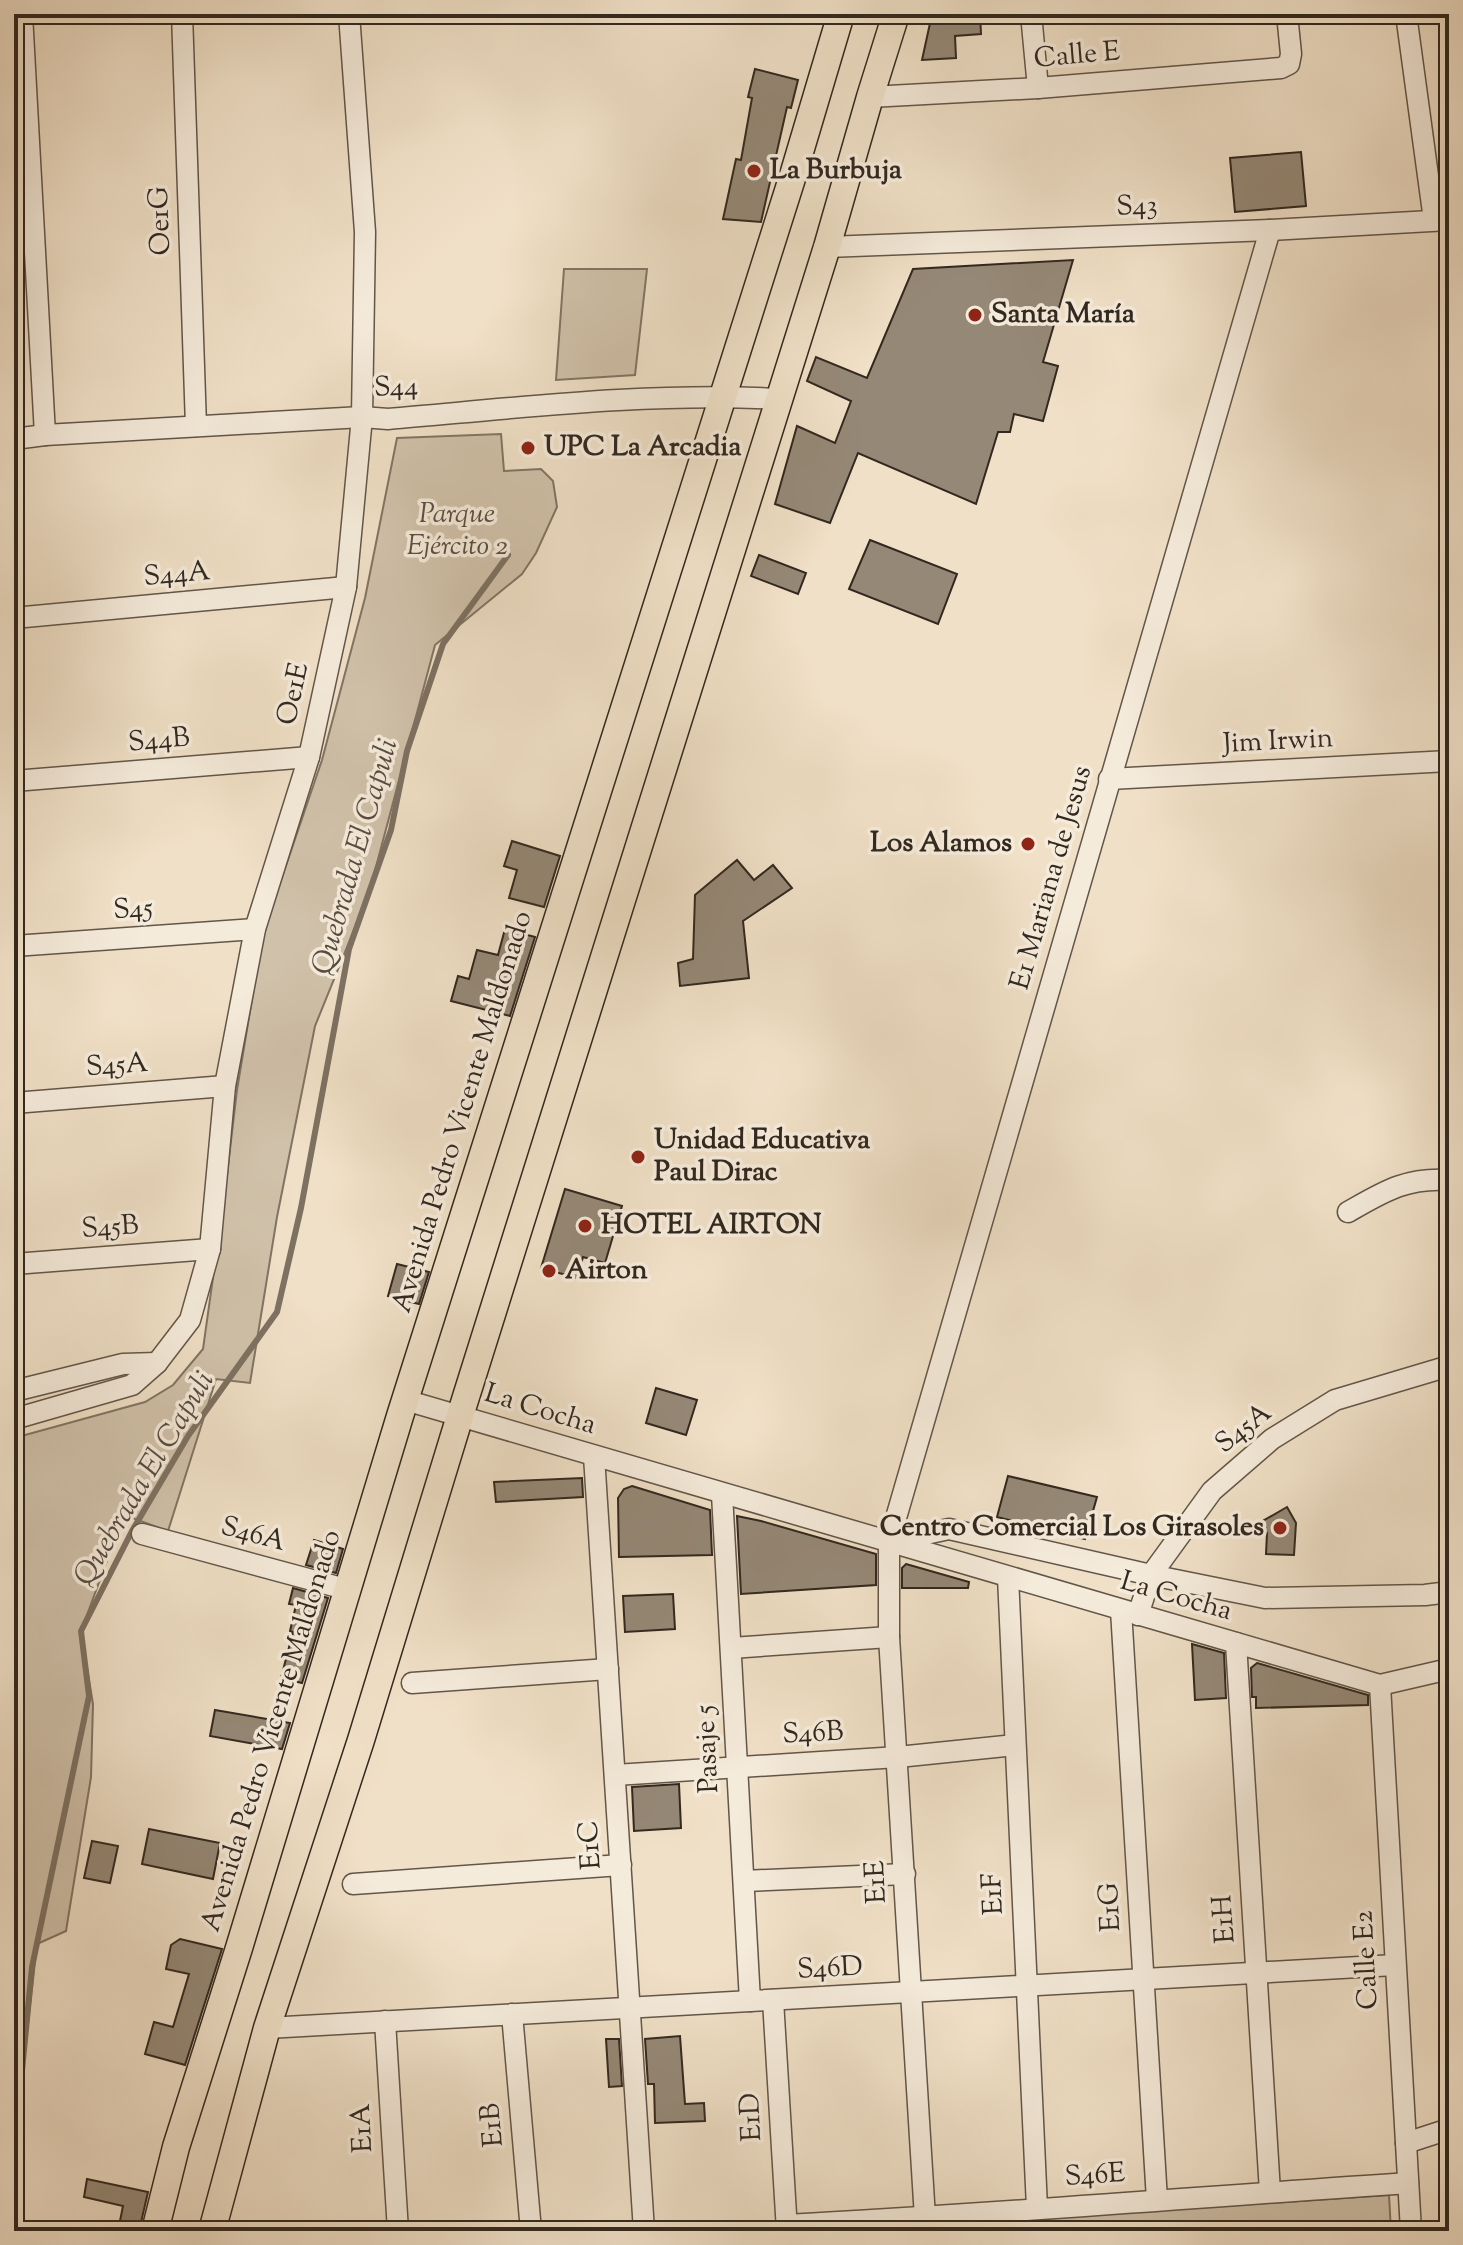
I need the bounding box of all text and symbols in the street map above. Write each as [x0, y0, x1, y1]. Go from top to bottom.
street label: Calle E [1032, 32, 1122, 80]
place label: La Burbuja [770, 151, 902, 191]
marker: La Burbuja [745, 162, 763, 180]
street label: Oe1G [140, 186, 182, 256]
street label: S43 [1116, 186, 1158, 228]
place label: Santa María [991, 295, 1135, 335]
marker: Santa María [966, 306, 984, 324]
street label: S44 [373, 367, 419, 409]
place label: UPC La Arcadia [544, 428, 742, 468]
marker: UPC La Arcadia [519, 439, 537, 457]
park label: Parque Ejército 2 [406, 495, 508, 567]
street label: S44A [142, 552, 212, 598]
street label: Oe1E [268, 659, 320, 729]
street label: S44B [126, 718, 192, 764]
street label: Jim Irwin [1220, 719, 1334, 765]
water label: Quebrada El Capuli [302, 734, 410, 980]
street label: E1 Mariana de Jesus [1001, 761, 1103, 995]
place label: Los Alamos [870, 824, 1012, 864]
marker: Los Alamos [1019, 835, 1037, 853]
street label: S45 [112, 889, 155, 931]
street label: Avenida Pedro Vicente Maldonado [383, 906, 543, 1318]
street label: S45A [85, 1044, 150, 1088]
place label: Unidad Educativa Paul Dirac [654, 1121, 870, 1193]
marker: Unidad Educativa Paul Dirac [629, 1148, 647, 1166]
street label: S45B [80, 1206, 140, 1250]
place label: HOTEL AIRTON [601, 1206, 822, 1246]
marker: HOTEL AIRTON [576, 1217, 594, 1235]
place label: Airton [565, 1251, 648, 1291]
marker: Airton [540, 1262, 558, 1280]
water label: Quebrada El Capuli [64, 1364, 226, 1594]
street label: La Cocha [479, 1374, 601, 1446]
street label: S45A [1207, 1394, 1281, 1464]
street label: S46A [216, 1507, 290, 1563]
place label: Centro Comercial Los Girasoles [880, 1508, 1264, 1548]
marker: Centro Comercial Los Girasoles [1271, 1519, 1289, 1537]
street label: Avenida Pedro Vicente Maldonado [192, 1525, 352, 1937]
street label: La Cocha [1115, 1562, 1237, 1632]
street label: Pasaje 5 [686, 1703, 730, 1794]
street label: S46B [781, 1712, 845, 1756]
street label: E1C [569, 1819, 613, 1871]
street label: E1E [856, 1859, 898, 1905]
street label: E1F [973, 1872, 1015, 1916]
street label: E1G [1090, 1881, 1132, 1933]
street label: E1H [1203, 1893, 1247, 1945]
street label: Calle E2 [1344, 1909, 1390, 2011]
street label: S46D [796, 1947, 864, 1991]
street label: E1D [731, 2092, 773, 2142]
street label: E1B [471, 2101, 515, 2149]
street label: E1A [342, 2102, 384, 2154]
street label: S46E [1063, 2154, 1127, 2198]

